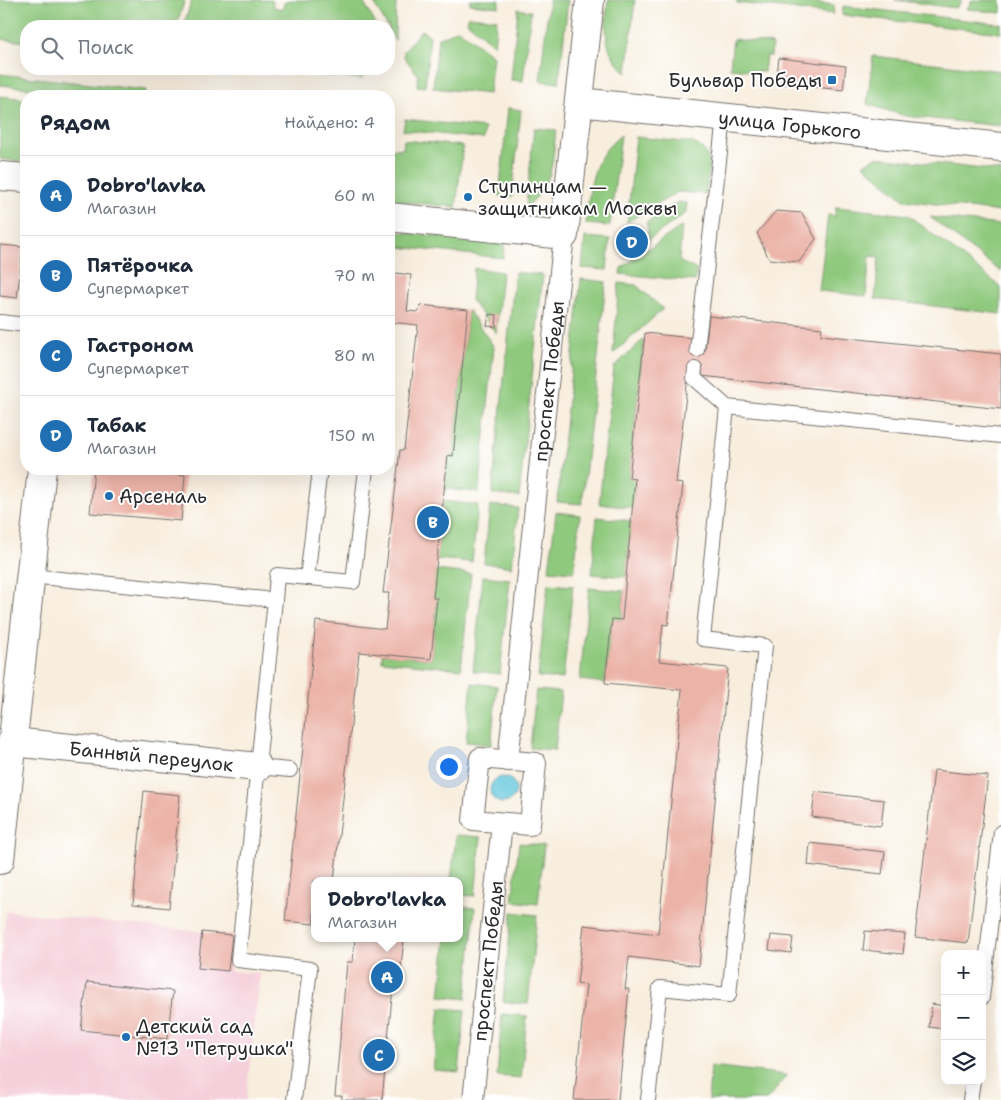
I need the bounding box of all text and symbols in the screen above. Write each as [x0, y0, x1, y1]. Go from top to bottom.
search box [20, 20, 395, 75]
icon: search [38, 34, 66, 62]
text: Поиск [78, 35, 133, 60]
place label: Бульвар Победы [668, 68, 822, 93]
marker: Бульвар Победы [826, 74, 838, 86]
street label: улица Горького [717, 104, 862, 145]
text: Рядом [40, 109, 110, 137]
text: Найдено: 4 [284, 112, 375, 133]
text: Dobro'lavka [87, 173, 206, 198]
place label: Ступинцам — защитникам Москвы [478, 174, 677, 221]
text: A [50, 185, 62, 206]
text: 60 m [334, 185, 375, 206]
marker: Ступинцам — защитникам Москвы [462, 191, 474, 203]
text: Магазин [87, 198, 156, 219]
pin: D [616, 223, 648, 261]
text: Пятёрочка [87, 253, 193, 278]
text: B [51, 265, 61, 286]
text: 70 m [334, 265, 375, 286]
text: Супермаркет [87, 278, 189, 299]
street label: проспект Победы [527, 299, 569, 463]
text: Гастроном [87, 333, 194, 358]
text: C [51, 345, 61, 366]
text: 80 m [334, 345, 375, 366]
text: Супермаркет [87, 358, 189, 379]
text: Табак [87, 413, 146, 438]
text: D [50, 425, 62, 446]
text: 150 m [328, 425, 375, 446]
text: Магазин [87, 438, 156, 459]
place label: Арсеналь [119, 484, 207, 509]
marker: Арсеналь [103, 490, 115, 502]
pin: B [417, 503, 449, 541]
street label: Банный переулок [68, 735, 235, 777]
your location [436, 754, 462, 780]
popup [311, 877, 463, 942]
street label: проспект Победы [467, 879, 508, 1042]
text: Dobro'lavka [328, 887, 446, 912]
text: Магазин [328, 912, 397, 933]
map controls [941, 950, 986, 1085]
button: + [941, 950, 986, 995]
pin: A [371, 958, 403, 996]
button: − [941, 995, 986, 1040]
place label: Детский сад №13 "Петрушка" [136, 1014, 293, 1061]
marker: Детский сад №13 "Петрушка" [120, 1031, 132, 1043]
pin: C [363, 1036, 395, 1074]
button: layers [941, 1040, 986, 1085]

